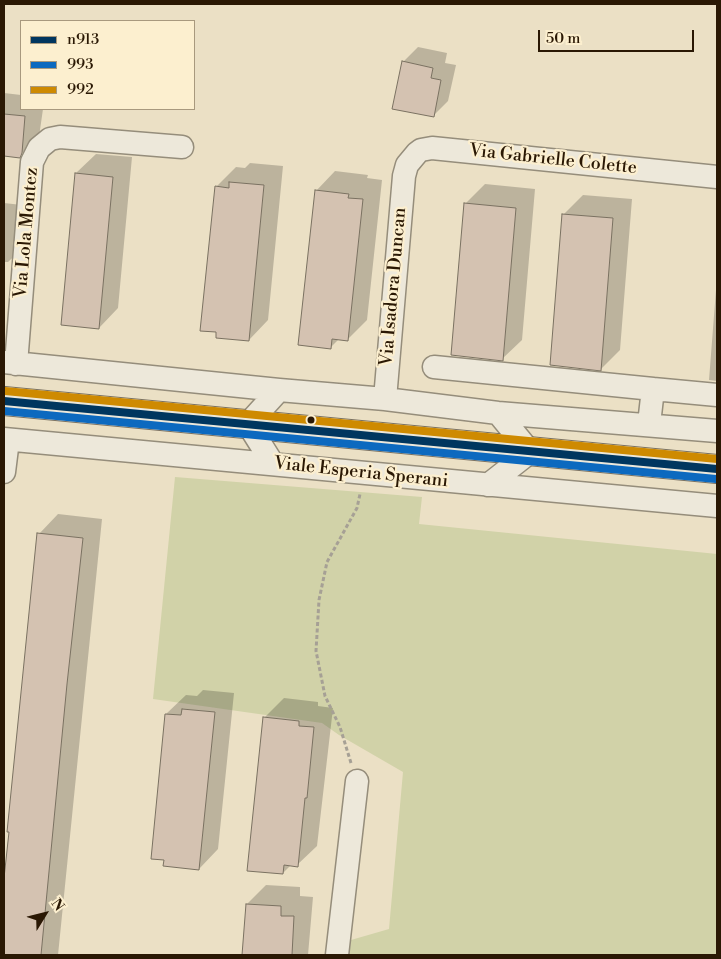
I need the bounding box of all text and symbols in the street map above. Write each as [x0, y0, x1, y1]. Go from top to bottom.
legend [20, 20, 195, 110]
scale bar [541, 20, 697, 52]
text: 50 m [546, 29, 580, 48]
text: n913 [67, 30, 99, 49]
text: 993 [67, 55, 93, 74]
text: 992 [67, 80, 94, 99]
street label: Via Gabrielle Colette [468, 140, 638, 180]
street label: Via Lola Montez [11, 167, 43, 299]
street label: Via Isadora Duncan [376, 207, 412, 367]
unlabelled marker [306, 415, 316, 425]
street label: Viale Esperia Sperani [273, 453, 449, 493]
north arrow [20, 889, 70, 939]
text: N [47, 895, 68, 915]

